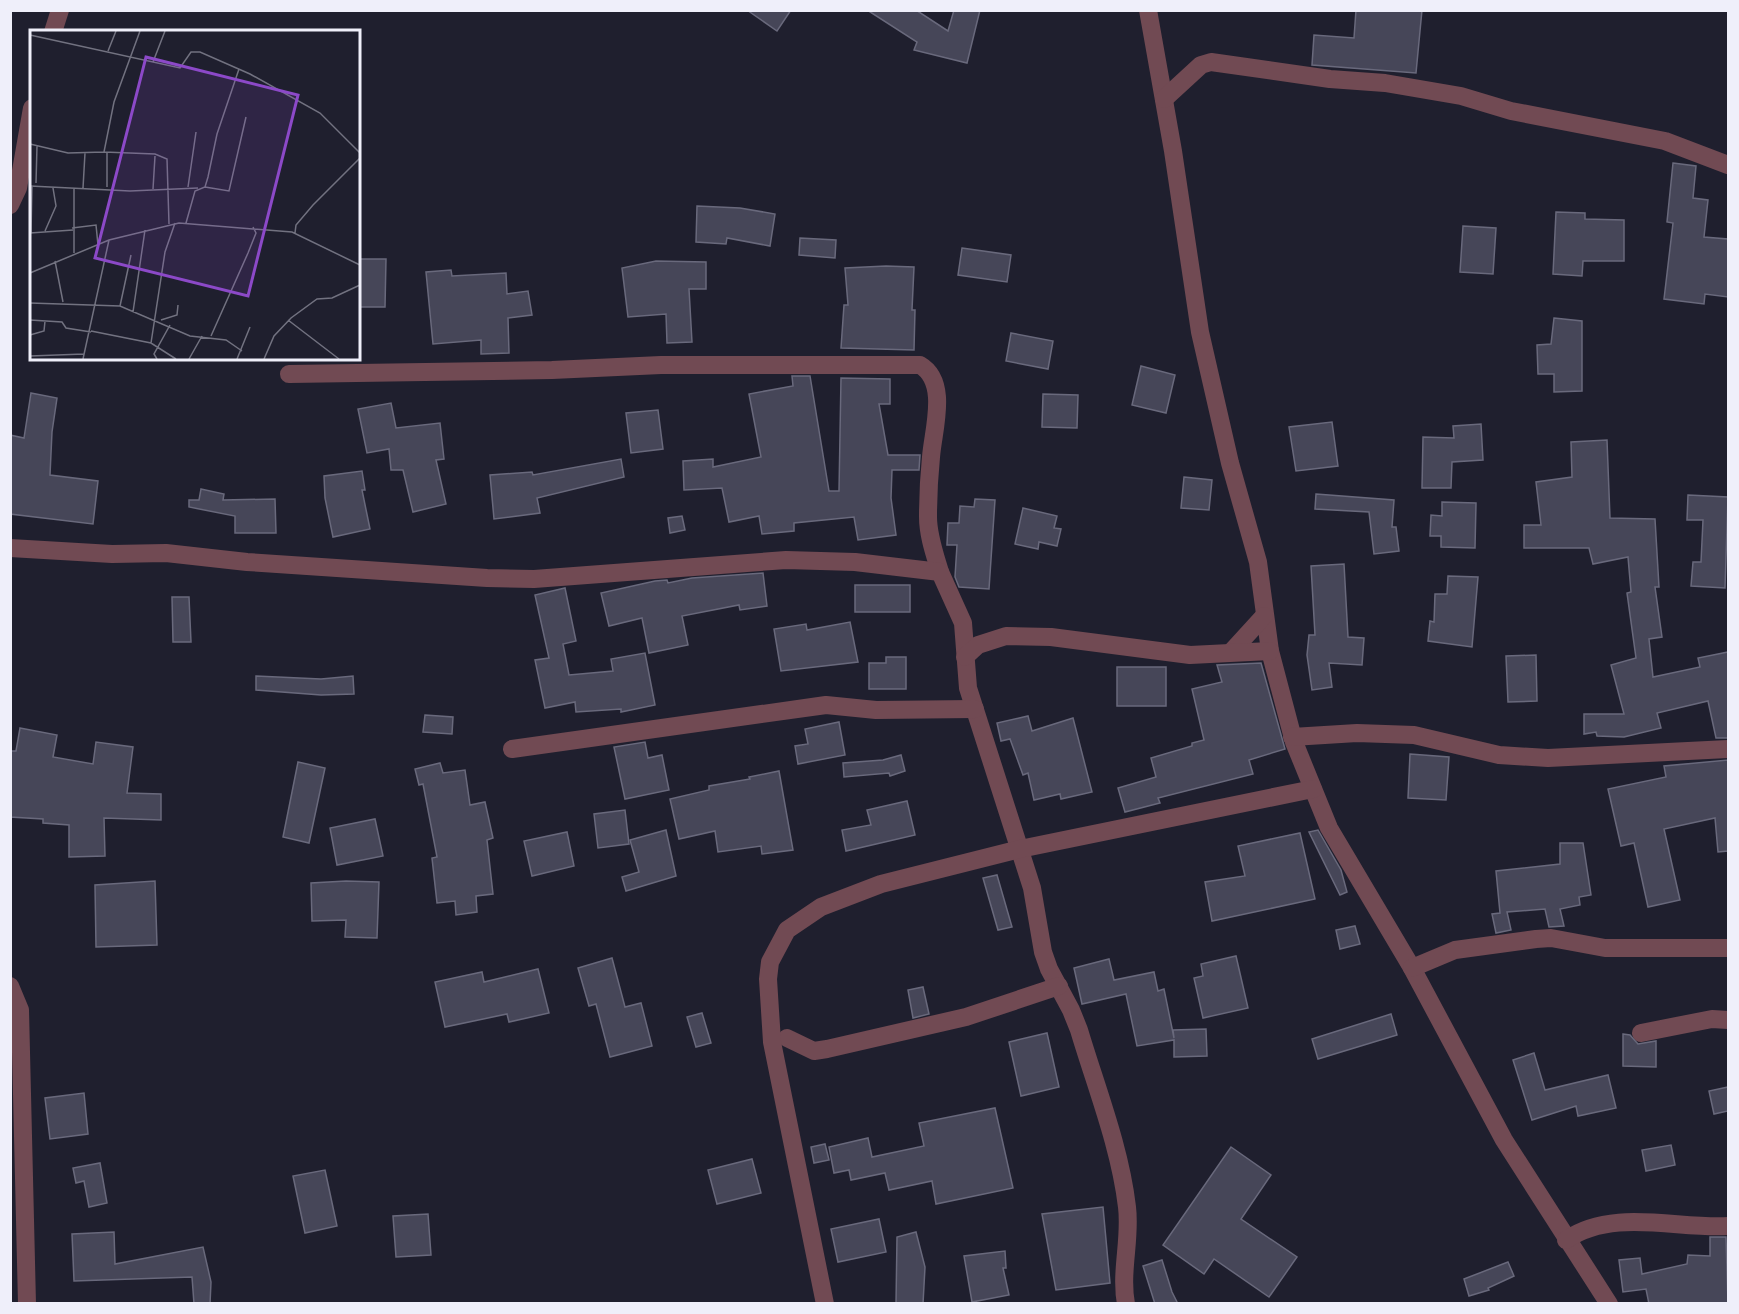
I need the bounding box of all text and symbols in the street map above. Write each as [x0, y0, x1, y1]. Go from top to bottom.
inset map [30, 30, 360, 360]

